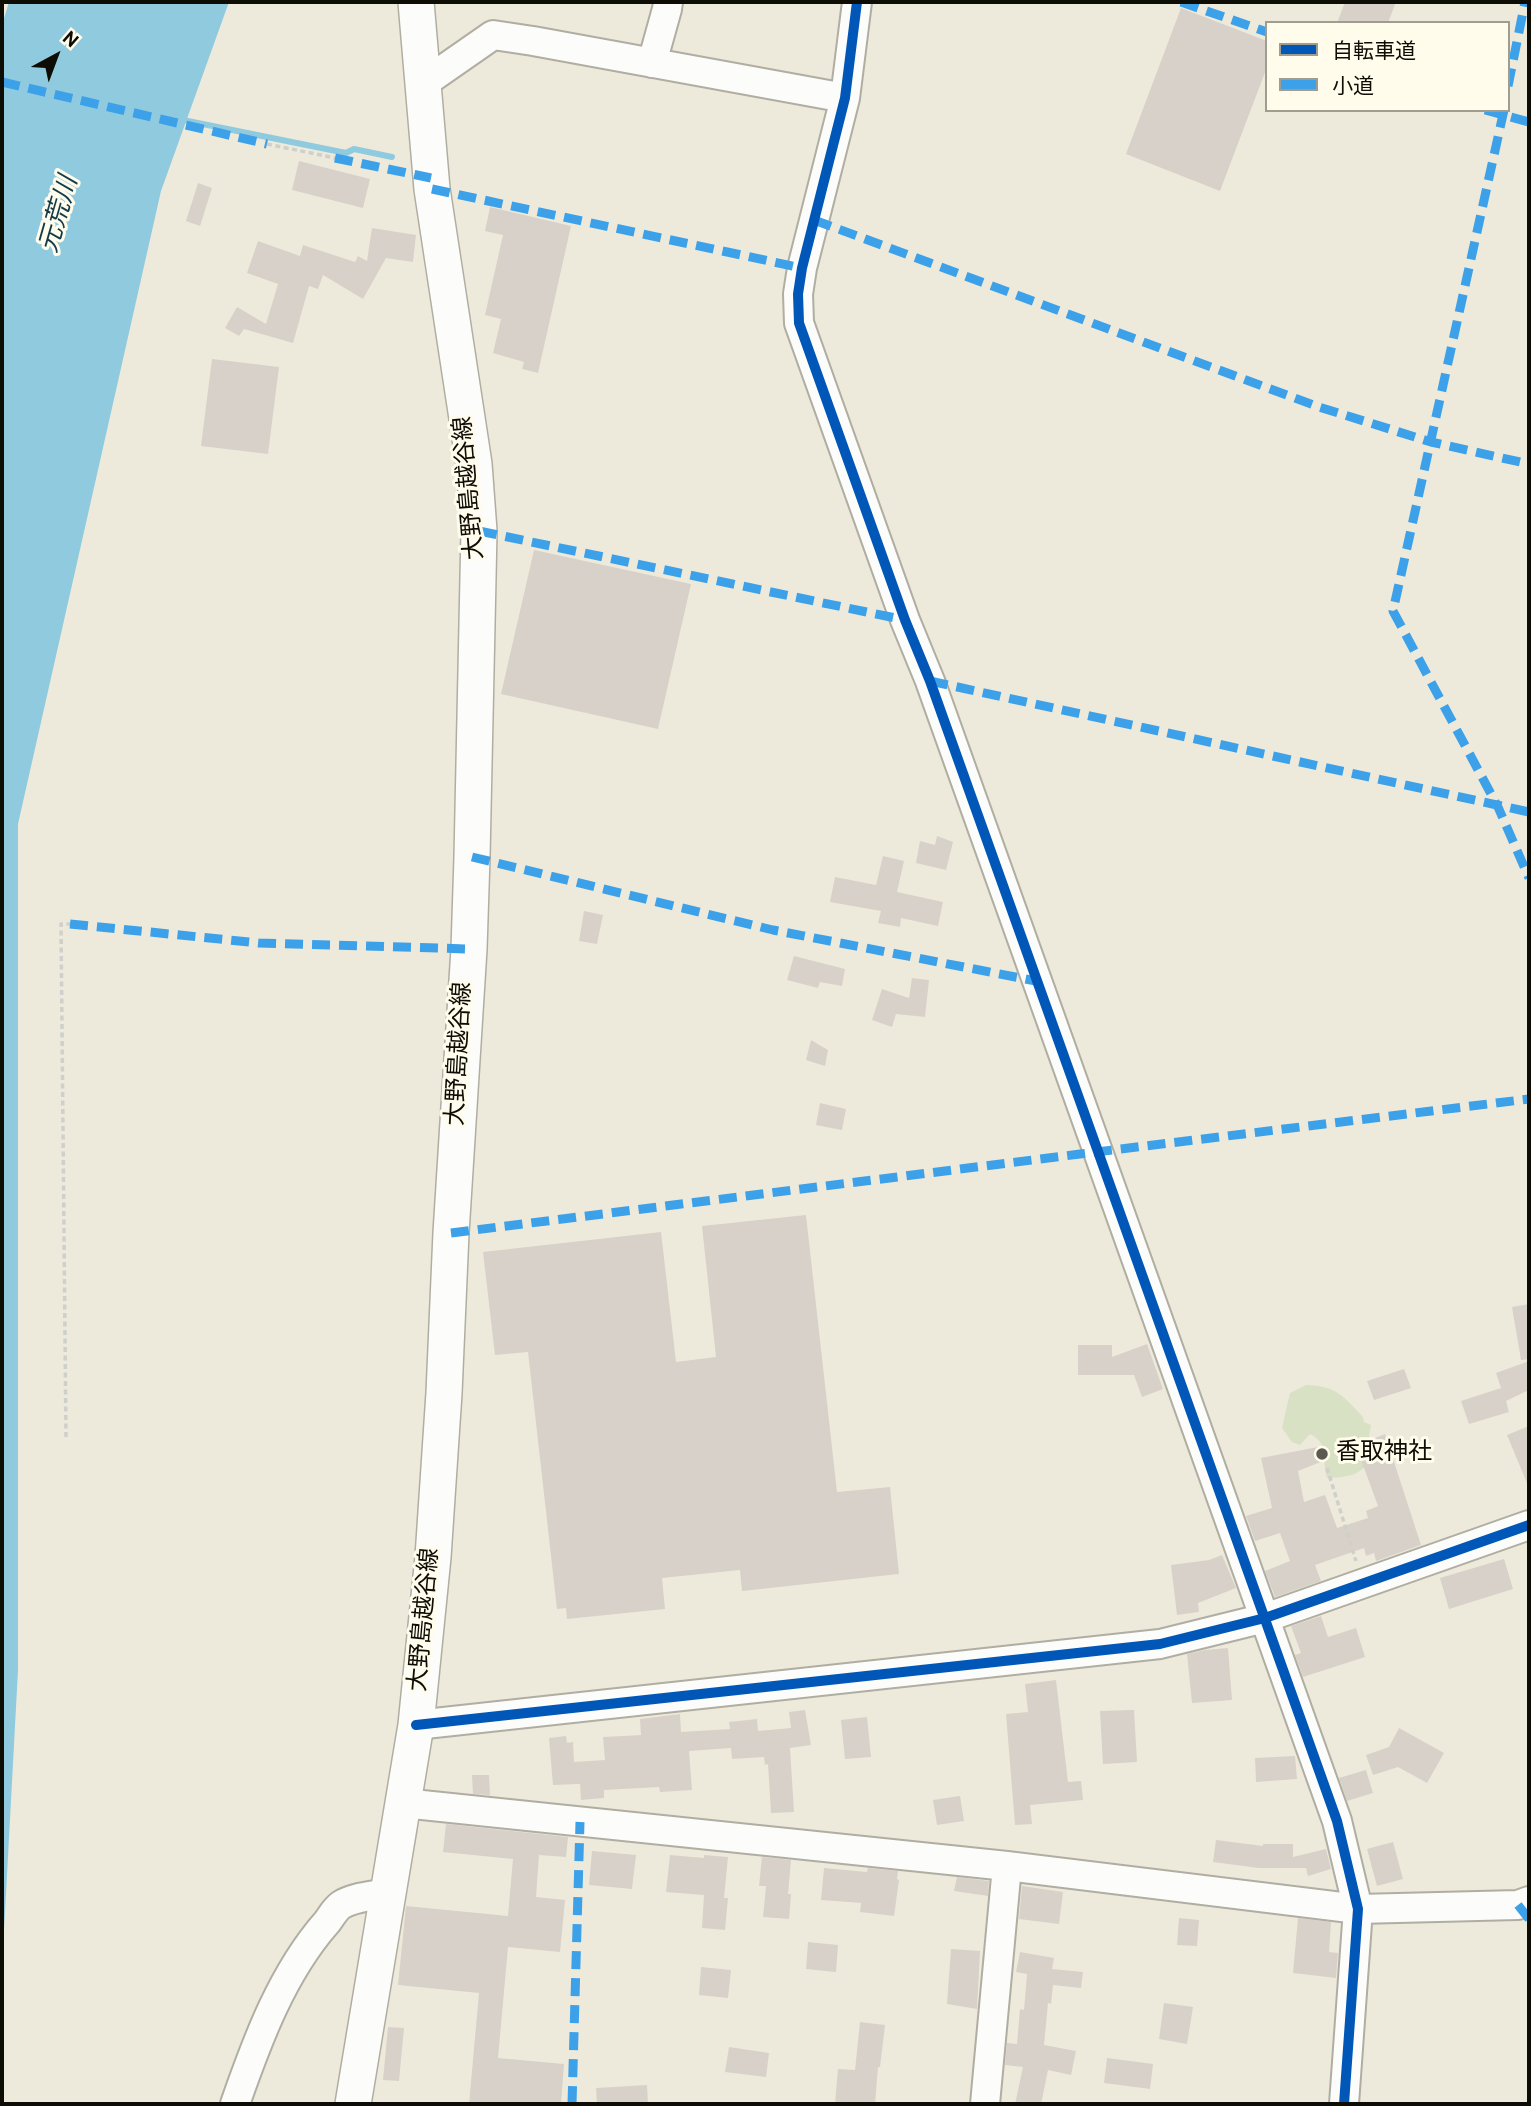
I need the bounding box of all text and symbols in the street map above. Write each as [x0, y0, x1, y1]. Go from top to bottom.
north arrow [21, 21, 91, 91]
legend [1265, 21, 1510, 112]
text: N [57, 27, 83, 54]
text: 自転車道 [1332, 39, 1416, 66]
text: 小道 [1332, 74, 1374, 101]
water label: 元荒川 [35, 173, 87, 257]
street label: 大野島越谷線 [450, 415, 492, 561]
street label: 大野島越谷線 [443, 981, 479, 1127]
place label: 香取神社 [1336, 1440, 1432, 1468]
marker: 香取神社 [1314, 1446, 1330, 1462]
street label: 大野島越谷線 [405, 1547, 447, 1693]

